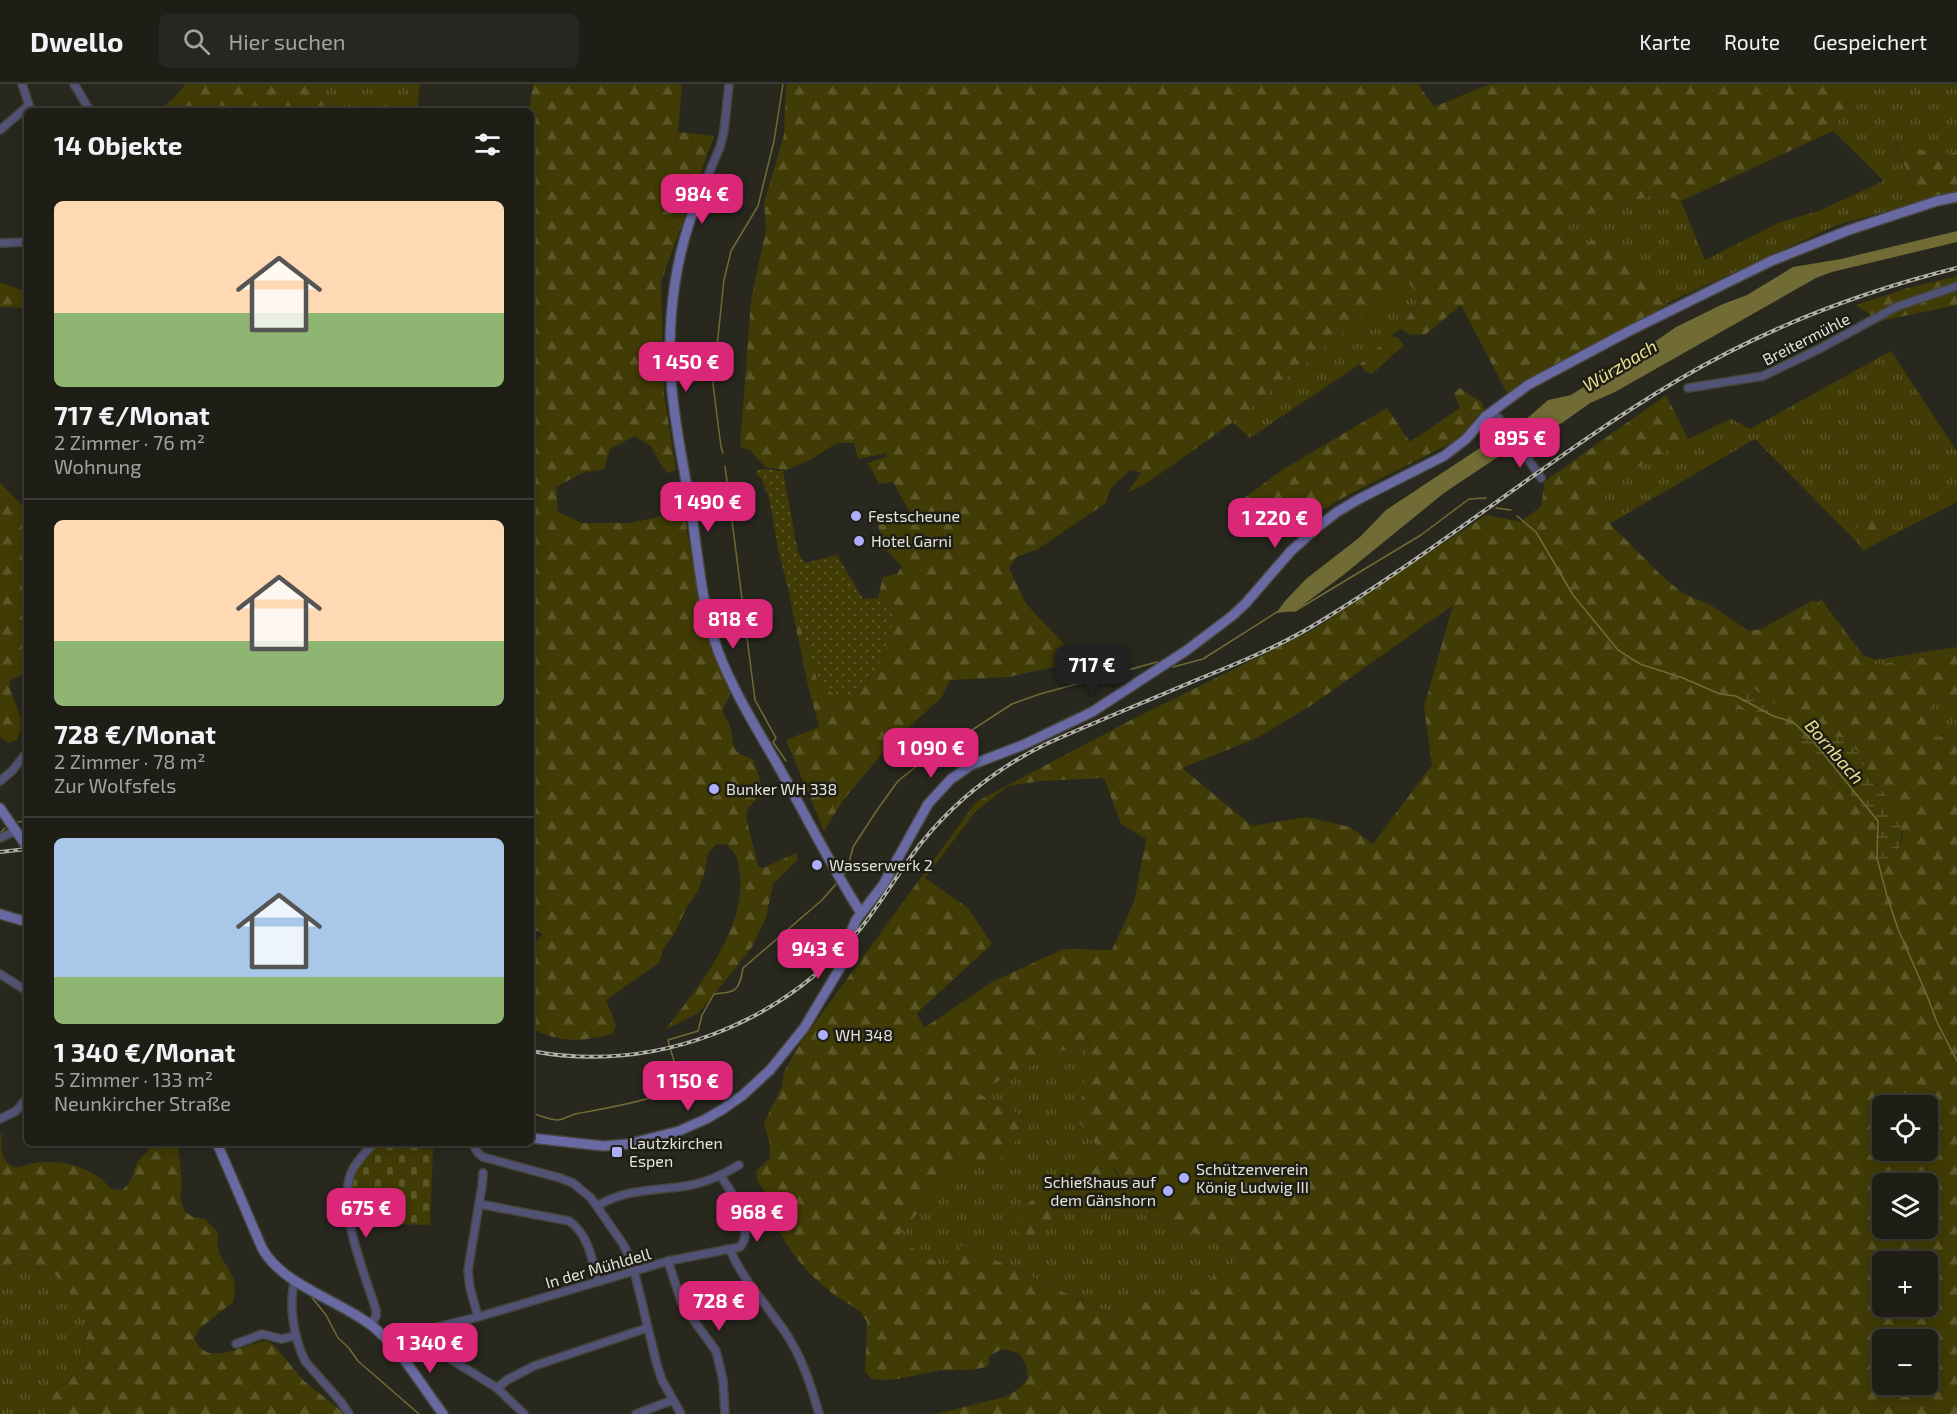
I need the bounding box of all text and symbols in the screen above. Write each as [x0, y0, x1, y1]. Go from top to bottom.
search box [159, 14, 579, 68]
text: Dwello [30, 24, 123, 58]
icon: search [180, 25, 213, 58]
text: Hier suchen [228, 28, 346, 54]
text: Karte [1639, 29, 1691, 54]
text: Route [1724, 29, 1780, 54]
text: Gespeichert [1813, 29, 1927, 54]
icon: filters [471, 128, 504, 161]
text: 14 Objekte [54, 129, 182, 160]
pin: 984 € [660, 174, 744, 225]
text: 984 € [675, 181, 729, 205]
icon: home [225, 240, 333, 348]
street label: Breitermühle [1759, 308, 1853, 369]
water label: Würzbach [1578, 334, 1661, 396]
pin: 1 450 € [631, 342, 741, 393]
text: 1 450 € [653, 349, 719, 373]
text: 717 €/Monat [54, 399, 210, 430]
pin: 895 € [1478, 418, 1562, 469]
text: 895 € [1494, 425, 1546, 449]
text: 2 Zimmer · 76 m² [54, 430, 205, 454]
text: Wohnung [54, 454, 141, 478]
pin: 1 490 € [653, 482, 763, 533]
text: 1 490 € [674, 489, 742, 513]
pin: 1 220 € [1220, 498, 1330, 549]
text: 1 220 € [1242, 505, 1308, 529]
place label: Festscheune [868, 506, 960, 525]
marker: Festscheune [849, 509, 863, 523]
place label: Hotel Garni [871, 531, 952, 550]
marker: Hotel Garni [852, 534, 866, 548]
icon: home [225, 559, 333, 667]
pin: 818 € [691, 599, 775, 650]
text: 818 € [708, 606, 758, 630]
pin: 717 € [1050, 645, 1134, 696]
text: 717 € [1069, 652, 1115, 676]
water label: Bornbach [1801, 714, 1869, 788]
text: 728 €/Monat [54, 718, 216, 749]
pin: 1 090 € [876, 728, 986, 779]
text: 1 090 € [897, 735, 965, 759]
text: 2 Zimmer · 78 m² [54, 749, 206, 773]
text: Zur Wolfsfels [54, 773, 176, 797]
place label: Bunker WH 338 [726, 779, 837, 798]
marker: Bunker WH 338 [707, 782, 721, 796]
place label: Wasserwerk 2 [829, 855, 933, 874]
marker: Wasserwerk 2 [810, 858, 824, 872]
icon: home [225, 877, 333, 985]
pin: 943 € [776, 929, 860, 980]
text: 943 € [791, 936, 845, 960]
place label: WH 348 [835, 1025, 893, 1044]
marker: WH 348 [816, 1028, 830, 1042]
text: 1 340 €/Monat [54, 1036, 235, 1067]
pin: 1 150 € [633, 1061, 743, 1112]
text: 5 Zimmer · 133 m² [54, 1067, 213, 1091]
text: 1 150 € [657, 1068, 719, 1092]
text: Neunkircher Straße [54, 1091, 231, 1115]
map controls [1872, 1095, 1938, 1395]
button: locate [1872, 1095, 1938, 1161]
place label: Lautzkirchen Espen [629, 1133, 723, 1170]
marker: Lautzkirchen Espen [610, 1145, 624, 1159]
place label: Schützenverein König Ludwig III [1196, 1159, 1309, 1196]
marker: Schützenverein König Ludwig III [1177, 1171, 1191, 1185]
place label: Schießhaus auf dem Gänshorn [1044, 1172, 1157, 1209]
button: layers [1872, 1173, 1938, 1239]
marker: Schießhaus auf dem Gänshorn [1161, 1184, 1175, 1198]
pin: 675 € [324, 1188, 408, 1239]
pin: 968 € [715, 1192, 799, 1243]
text: 675 € [341, 1195, 391, 1219]
text: 968 € [730, 1199, 784, 1223]
street label: In der Mühldell [543, 1243, 653, 1292]
button: + [1872, 1251, 1938, 1317]
pin: 728 € [677, 1281, 761, 1332]
text: 728 € [693, 1288, 745, 1312]
pin: 1 340 € [375, 1323, 485, 1374]
button: − [1872, 1329, 1938, 1395]
text: 1 340 € [397, 1330, 463, 1354]

